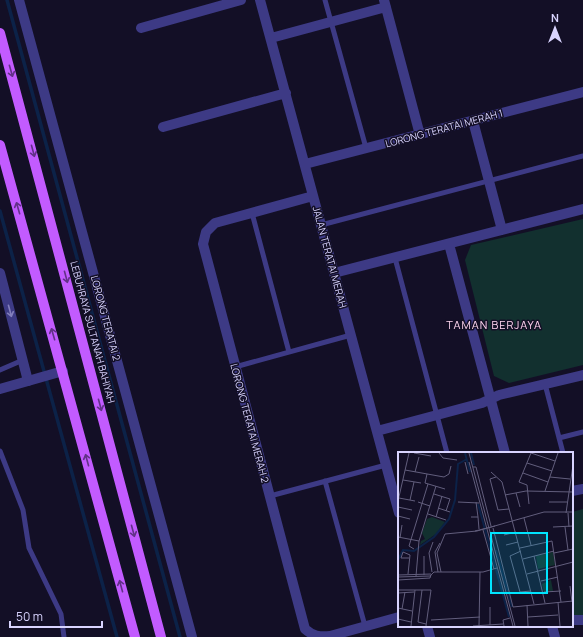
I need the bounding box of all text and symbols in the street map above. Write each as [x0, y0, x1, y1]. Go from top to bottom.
north arrow [535, 8, 575, 48]
text: N [551, 10, 559, 25]
one-way arrow [7, 64, 15, 77]
street label: LORONG TERATAI MERAH 1 [384, 106, 504, 150]
one-way arrow [29, 144, 37, 157]
one-way arrow [13, 202, 21, 215]
street label: JALAN TERATAI MERAH [310, 205, 350, 310]
street label: LEBUHRAYA SULTANAH BAHIYAH [67, 259, 119, 405]
one-way arrow [63, 270, 70, 283]
street label: LORONG TERATAI 2 [88, 274, 124, 362]
one-way arrow [7, 304, 14, 317]
district label: TAMAN BERJAYA [446, 317, 542, 332]
one-way arrow [48, 327, 56, 340]
street label: LORONG TERATAI MERAH 2 [227, 362, 273, 485]
one-way arrow [97, 399, 104, 412]
inset map [398, 452, 573, 627]
one-way arrow [83, 454, 90, 467]
one-way arrow [130, 524, 137, 537]
one-way arrow [117, 580, 124, 593]
scale bar [10, 603, 102, 629]
text: 50 m [16, 608, 43, 625]

